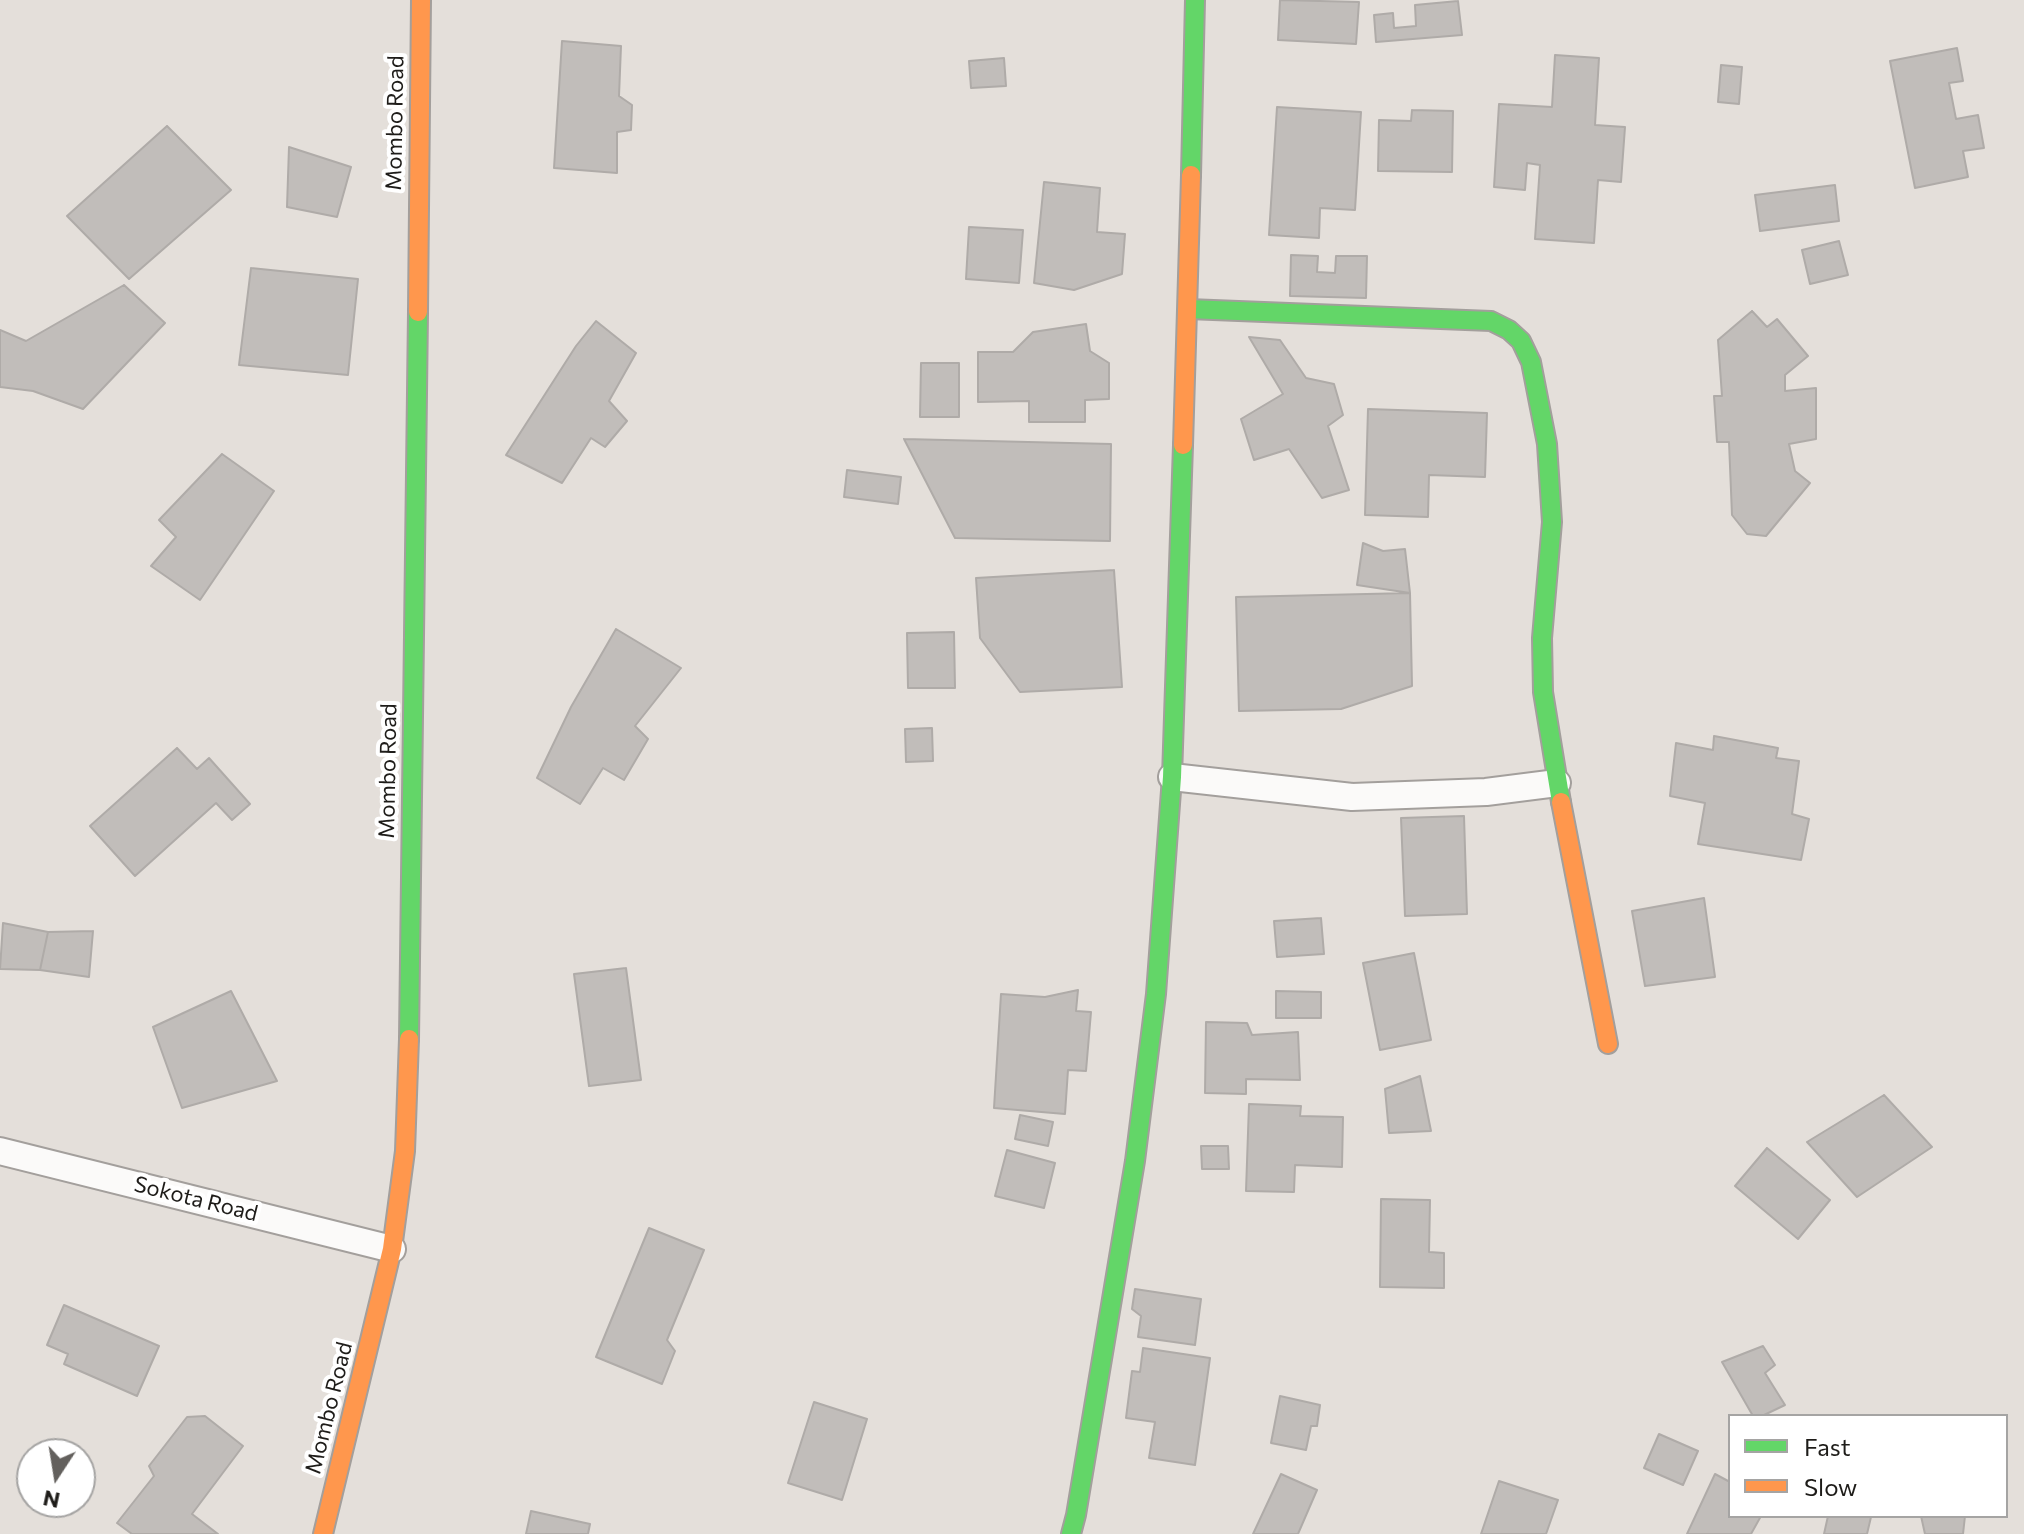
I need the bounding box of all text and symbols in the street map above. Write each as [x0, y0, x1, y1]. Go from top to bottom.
street label: Mombo Road [381, 55, 409, 191]
street label: Mombo Road [374, 703, 402, 839]
street label: Sokota Road [131, 1171, 261, 1227]
street label: Mombo Road [300, 1339, 358, 1477]
legend [1728, 1414, 2008, 1518]
text: Fast [1804, 1432, 1851, 1461]
north arrow [16, 1438, 96, 1518]
text: Slow [1804, 1472, 1857, 1501]
text: N [40, 1485, 62, 1515]

